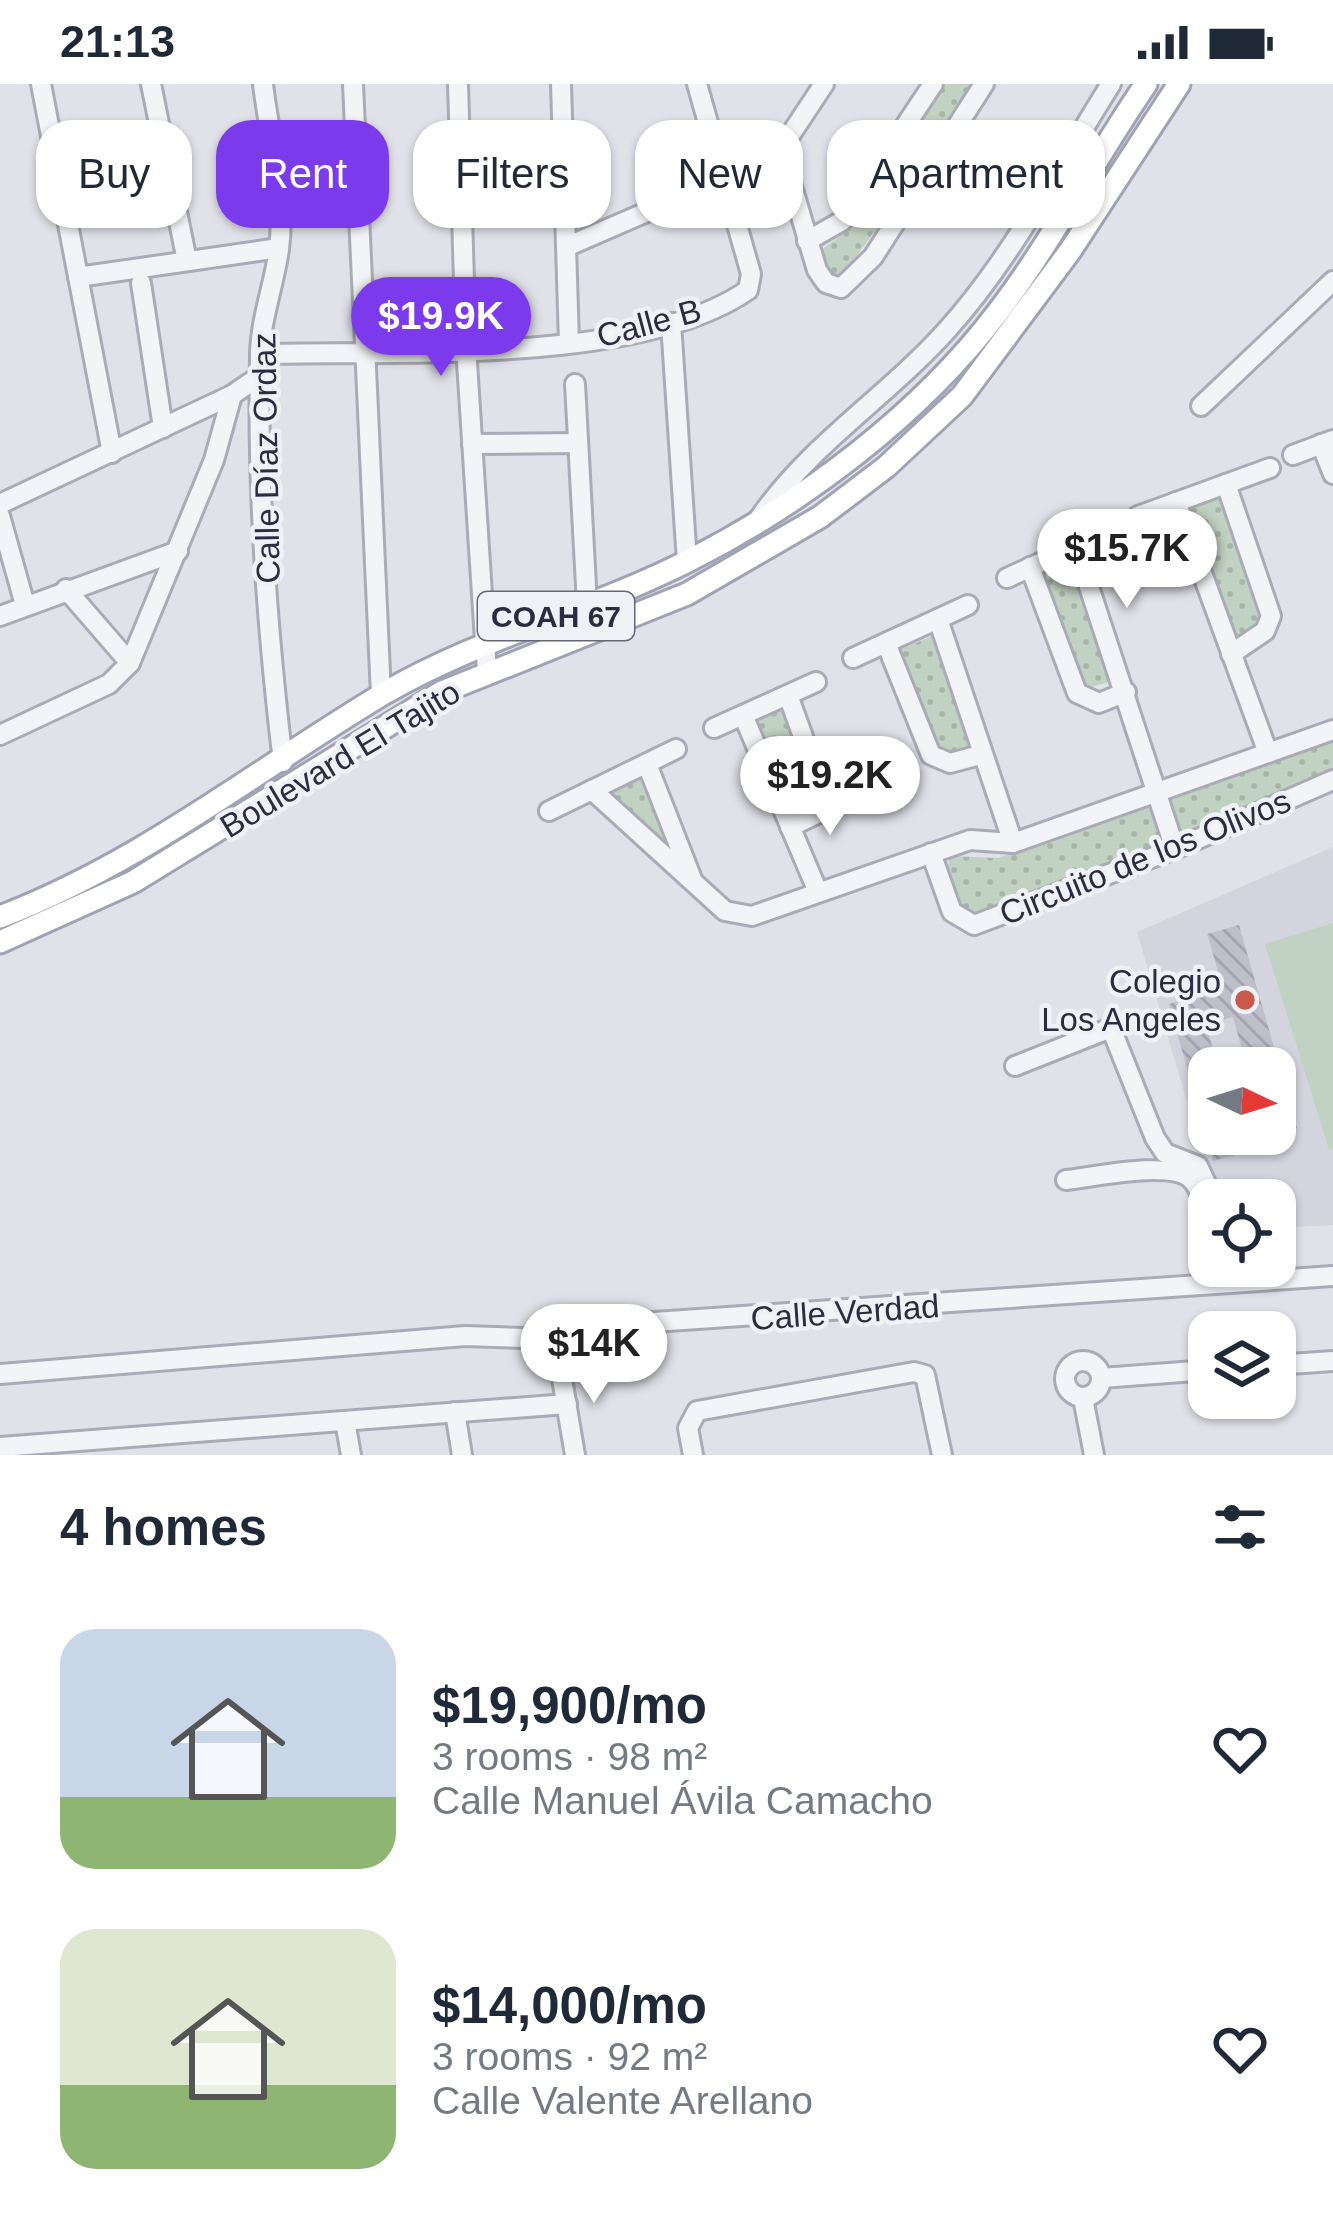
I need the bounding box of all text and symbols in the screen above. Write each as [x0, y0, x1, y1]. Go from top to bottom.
text: 21:13 [60, 16, 175, 67]
chip: Buy [36, 120, 192, 228]
chip: Rent [216, 120, 389, 228]
chip: Filters [413, 120, 611, 228]
chip: New [635, 120, 803, 228]
chip: Apartment [827, 120, 1105, 228]
pin: $19.9K [343, 277, 539, 379]
street label: Calle B [593, 291, 705, 355]
text: $19.9K [378, 294, 504, 337]
street label: Calle Díaz Ordaz [245, 332, 287, 584]
pin: $15.7K [1029, 509, 1225, 611]
text: $15.7K [1064, 526, 1190, 569]
road number: COAH 67 [478, 592, 634, 640]
street label: Boulevard El Tajito [214, 673, 466, 845]
pin: $19.2K [732, 736, 928, 838]
text: $19.2K [767, 753, 893, 796]
street label: Circuito de los Olivos [994, 782, 1296, 932]
place label: Colegio Los Angeles [1041, 963, 1221, 1038]
marker: Colegio Los Angeles [1232, 987, 1258, 1013]
north arrow [1188, 1047, 1296, 1155]
map controls [1188, 1047, 1296, 1419]
button: locate [1188, 1179, 1296, 1287]
street label: Calle Verdad [749, 1287, 941, 1337]
pin: $14K [523, 1304, 665, 1406]
button: layers [1188, 1311, 1296, 1419]
text: $14K [547, 1321, 641, 1364]
icon: filters [1207, 1494, 1273, 1560]
text: 4 homes [60, 1499, 267, 1556]
icon: home [156, 1677, 300, 1821]
text: $19,900/mo [432, 1677, 707, 1734]
icon: heart [1207, 1716, 1273, 1782]
text: 3 rooms · 98 m² [432, 1735, 707, 1778]
text: Calle Manuel Ávila Camacho [432, 1779, 933, 1822]
icon: home [156, 1977, 300, 2121]
text: $14,000/mo [432, 1977, 707, 2034]
icon: heart [1207, 2016, 1273, 2082]
text: 3 rooms · 92 m² [432, 2035, 707, 2078]
text: Calle Valente Arellano [432, 2079, 813, 2122]

